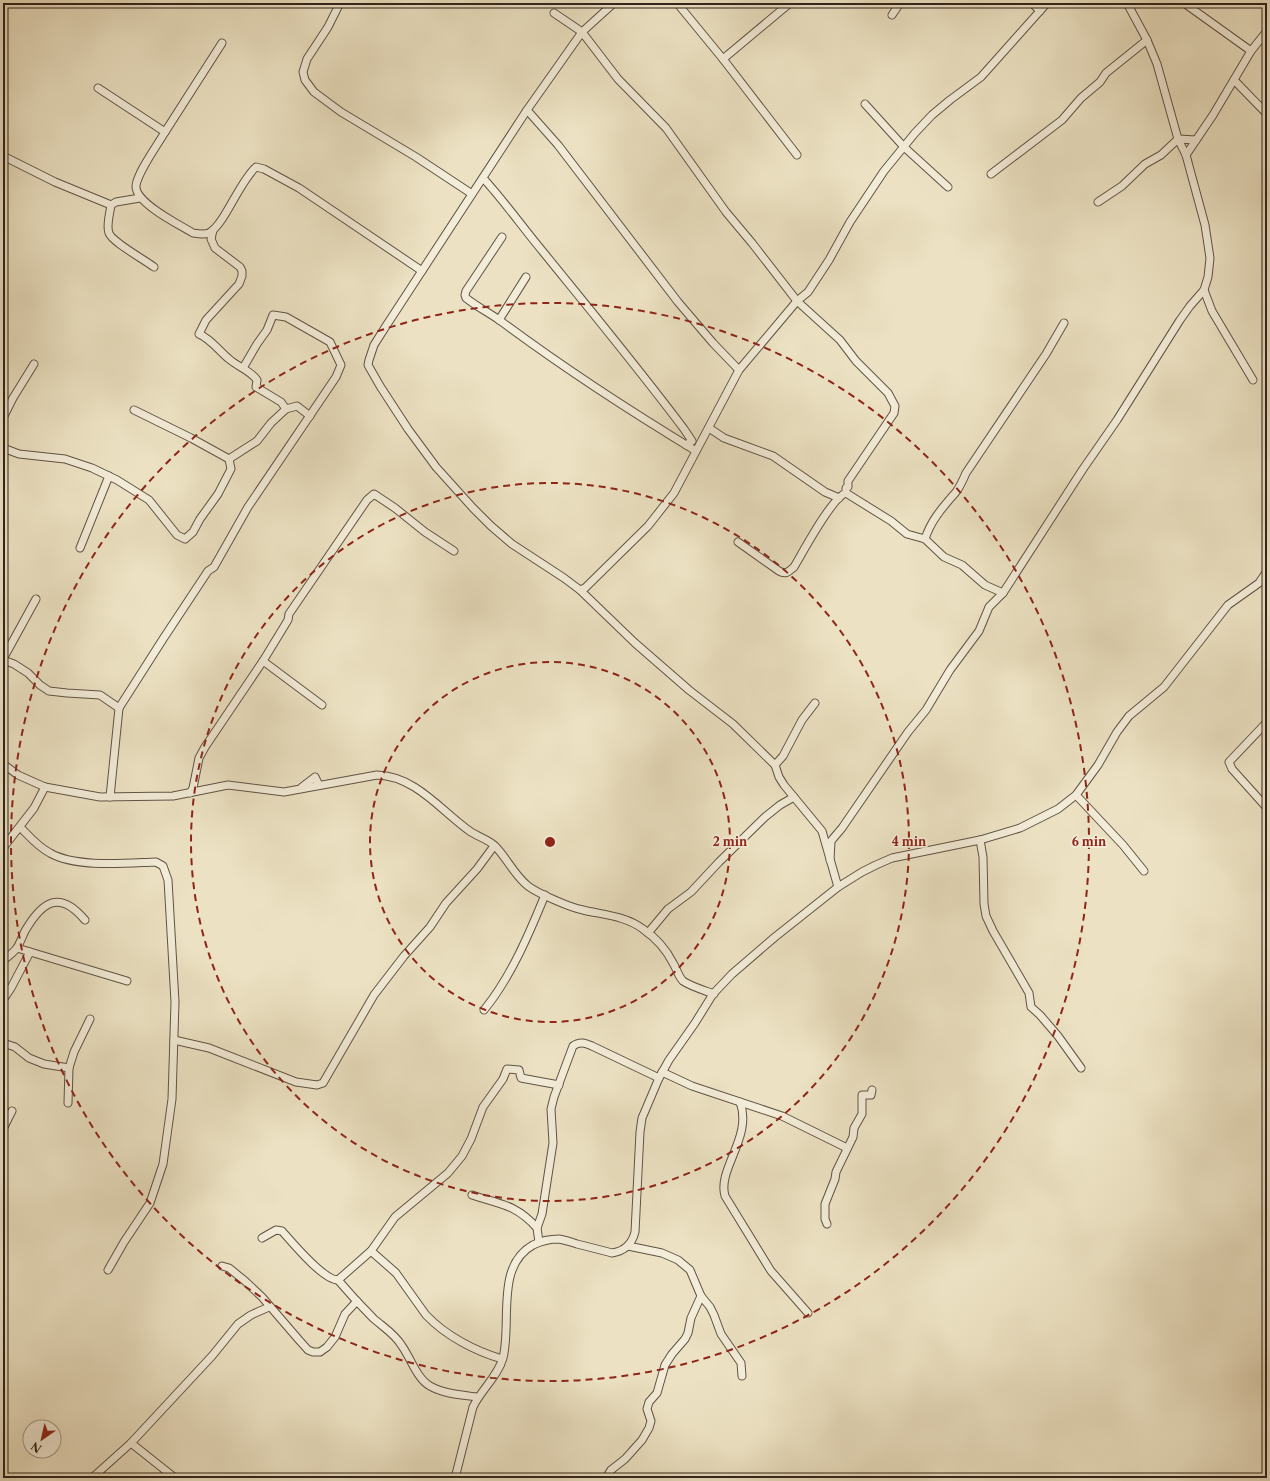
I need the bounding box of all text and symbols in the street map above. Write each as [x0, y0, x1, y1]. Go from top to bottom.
text: 2 min [713, 834, 748, 849]
text: 4 min [892, 834, 927, 849]
text: 6 min [1072, 834, 1107, 849]
centre of rings [543, 835, 557, 849]
north arrow [22, 1419, 62, 1459]
text: N [28, 1439, 44, 1456]

